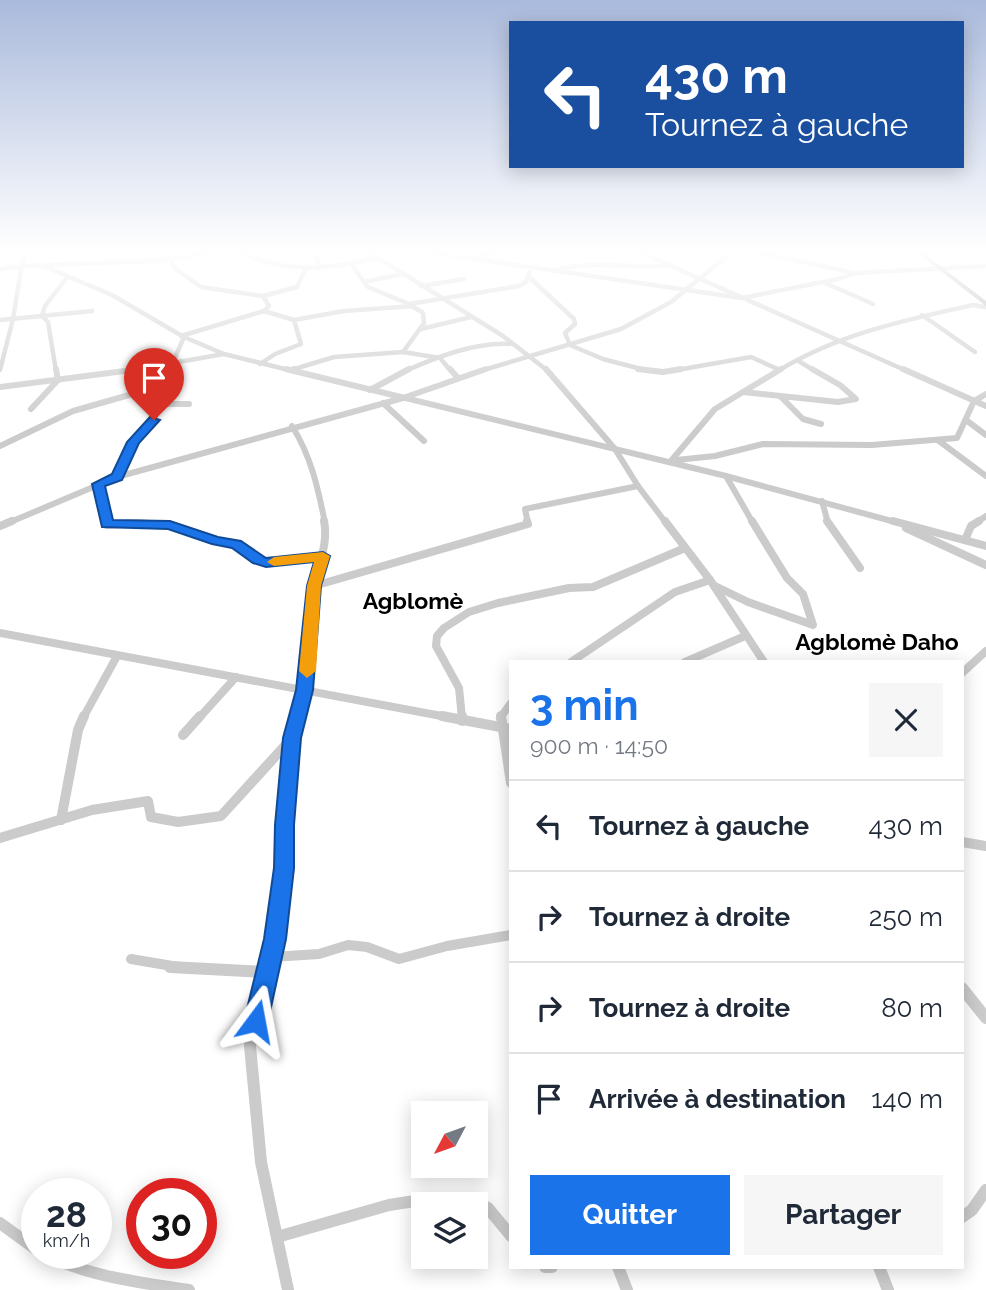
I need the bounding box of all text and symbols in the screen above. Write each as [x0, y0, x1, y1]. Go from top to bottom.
text: 430 m [645, 47, 788, 104]
icon: left [530, 49, 621, 140]
text: Tournez à gauche [645, 106, 908, 143]
pin [124, 348, 184, 420]
icon: arrive [135, 359, 173, 397]
district label: Agblomè [363, 587, 464, 614]
district label: Agblomè Daho [795, 628, 959, 655]
text: 3 min [530, 681, 639, 730]
button: close [869, 683, 943, 757]
text: 900 m · 14:50 [530, 732, 668, 759]
icon: left [530, 807, 568, 845]
text: Tournez à gauche [589, 811, 809, 841]
text: 430 m [868, 811, 943, 841]
icon: right [530, 898, 568, 936]
text: Tournez à droite [589, 902, 790, 932]
text: 250 m [869, 902, 943, 932]
position arrow [219, 984, 293, 1058]
icon: right [530, 989, 568, 1027]
text: Tournez à droite [589, 993, 790, 1023]
text: 80 m [881, 993, 943, 1023]
icon: arrive [530, 1080, 568, 1118]
text: Arrivée à destination [589, 1084, 846, 1114]
text: 140 m [871, 1084, 943, 1114]
north arrow [411, 1101, 488, 1178]
map controls [411, 1101, 488, 1269]
button: Quitter [530, 1175, 730, 1255]
button: Partager [744, 1175, 943, 1255]
speed limit sign: 30 [126, 1178, 217, 1269]
button: layers [411, 1192, 488, 1269]
text: 28 [46, 1194, 87, 1235]
text: km/h [43, 1230, 90, 1251]

